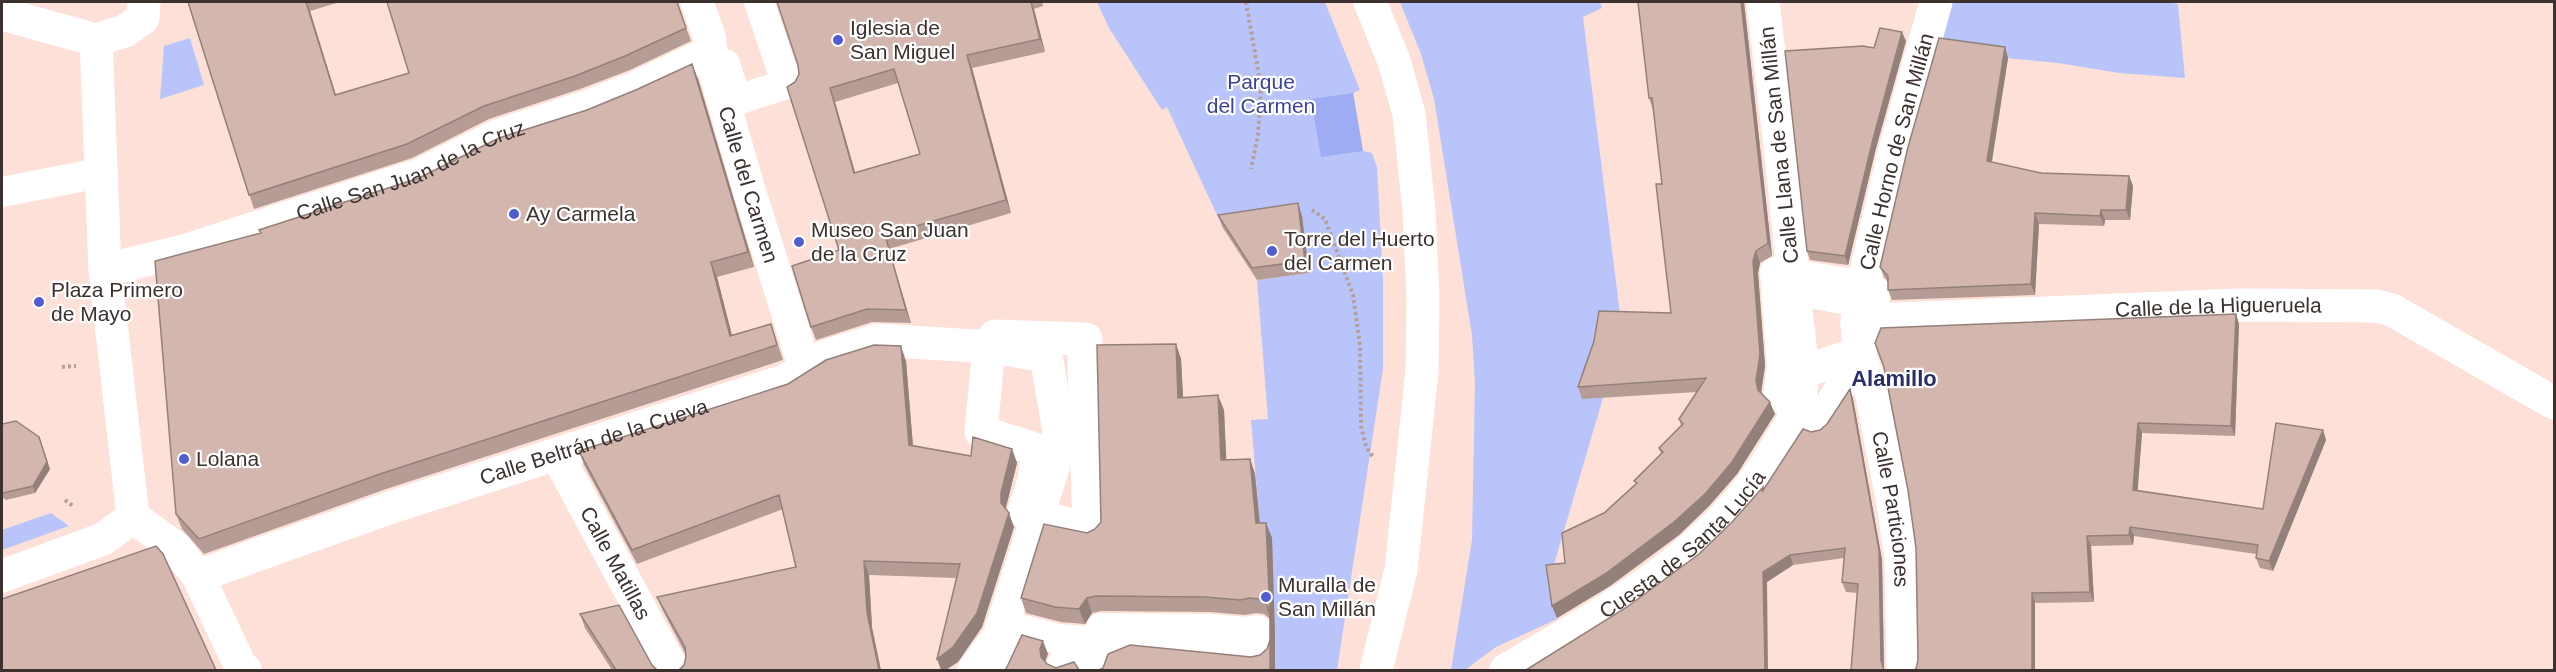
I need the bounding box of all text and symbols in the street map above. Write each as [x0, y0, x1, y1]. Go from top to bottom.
place label: Iglesia de San Miguel [850, 16, 955, 63]
street label: Calle Llana de San Millán [1755, 25, 1802, 265]
street label: Calle Horno de San Millán [1855, 30, 1938, 272]
marker: Iglesia de San Miguel [831, 33, 845, 47]
park label: Parque del Carmen [1207, 70, 1315, 117]
street label: Calle del Carmen [714, 103, 783, 266]
street label: Calle San Juan de la Cruz [293, 116, 528, 225]
place label: Ay Carmela [526, 202, 636, 225]
marker: Ay Carmela [507, 207, 521, 221]
place label: Museo San Juan de la Cruz [811, 218, 969, 265]
place label: Torre del Huerto del Carmen [1284, 227, 1435, 274]
marker: Museo San Juan de la Cruz [792, 235, 806, 249]
marker: Torre del Huerto del Carmen [1265, 244, 1279, 258]
place label: Plaza Primero de Mayo [51, 278, 183, 325]
street label: Calle de la Higueruela [2115, 293, 2322, 321]
marker: Plaza Primero de Mayo [32, 295, 46, 309]
district label: Alamillo [1851, 366, 1937, 391]
street label: Calle Beltrán de la Cueva [477, 394, 711, 489]
street label: Calle Particiones [1868, 429, 1914, 587]
place label: Lolana [196, 447, 259, 470]
marker: Lolana [177, 452, 191, 466]
street label: Cuesta de Santa Lucía [1595, 466, 1770, 623]
street label: Calle Matillas [576, 503, 656, 623]
place label: Muralla de San Millán [1278, 573, 1376, 620]
marker: Muralla de San Millán [1259, 590, 1273, 604]

